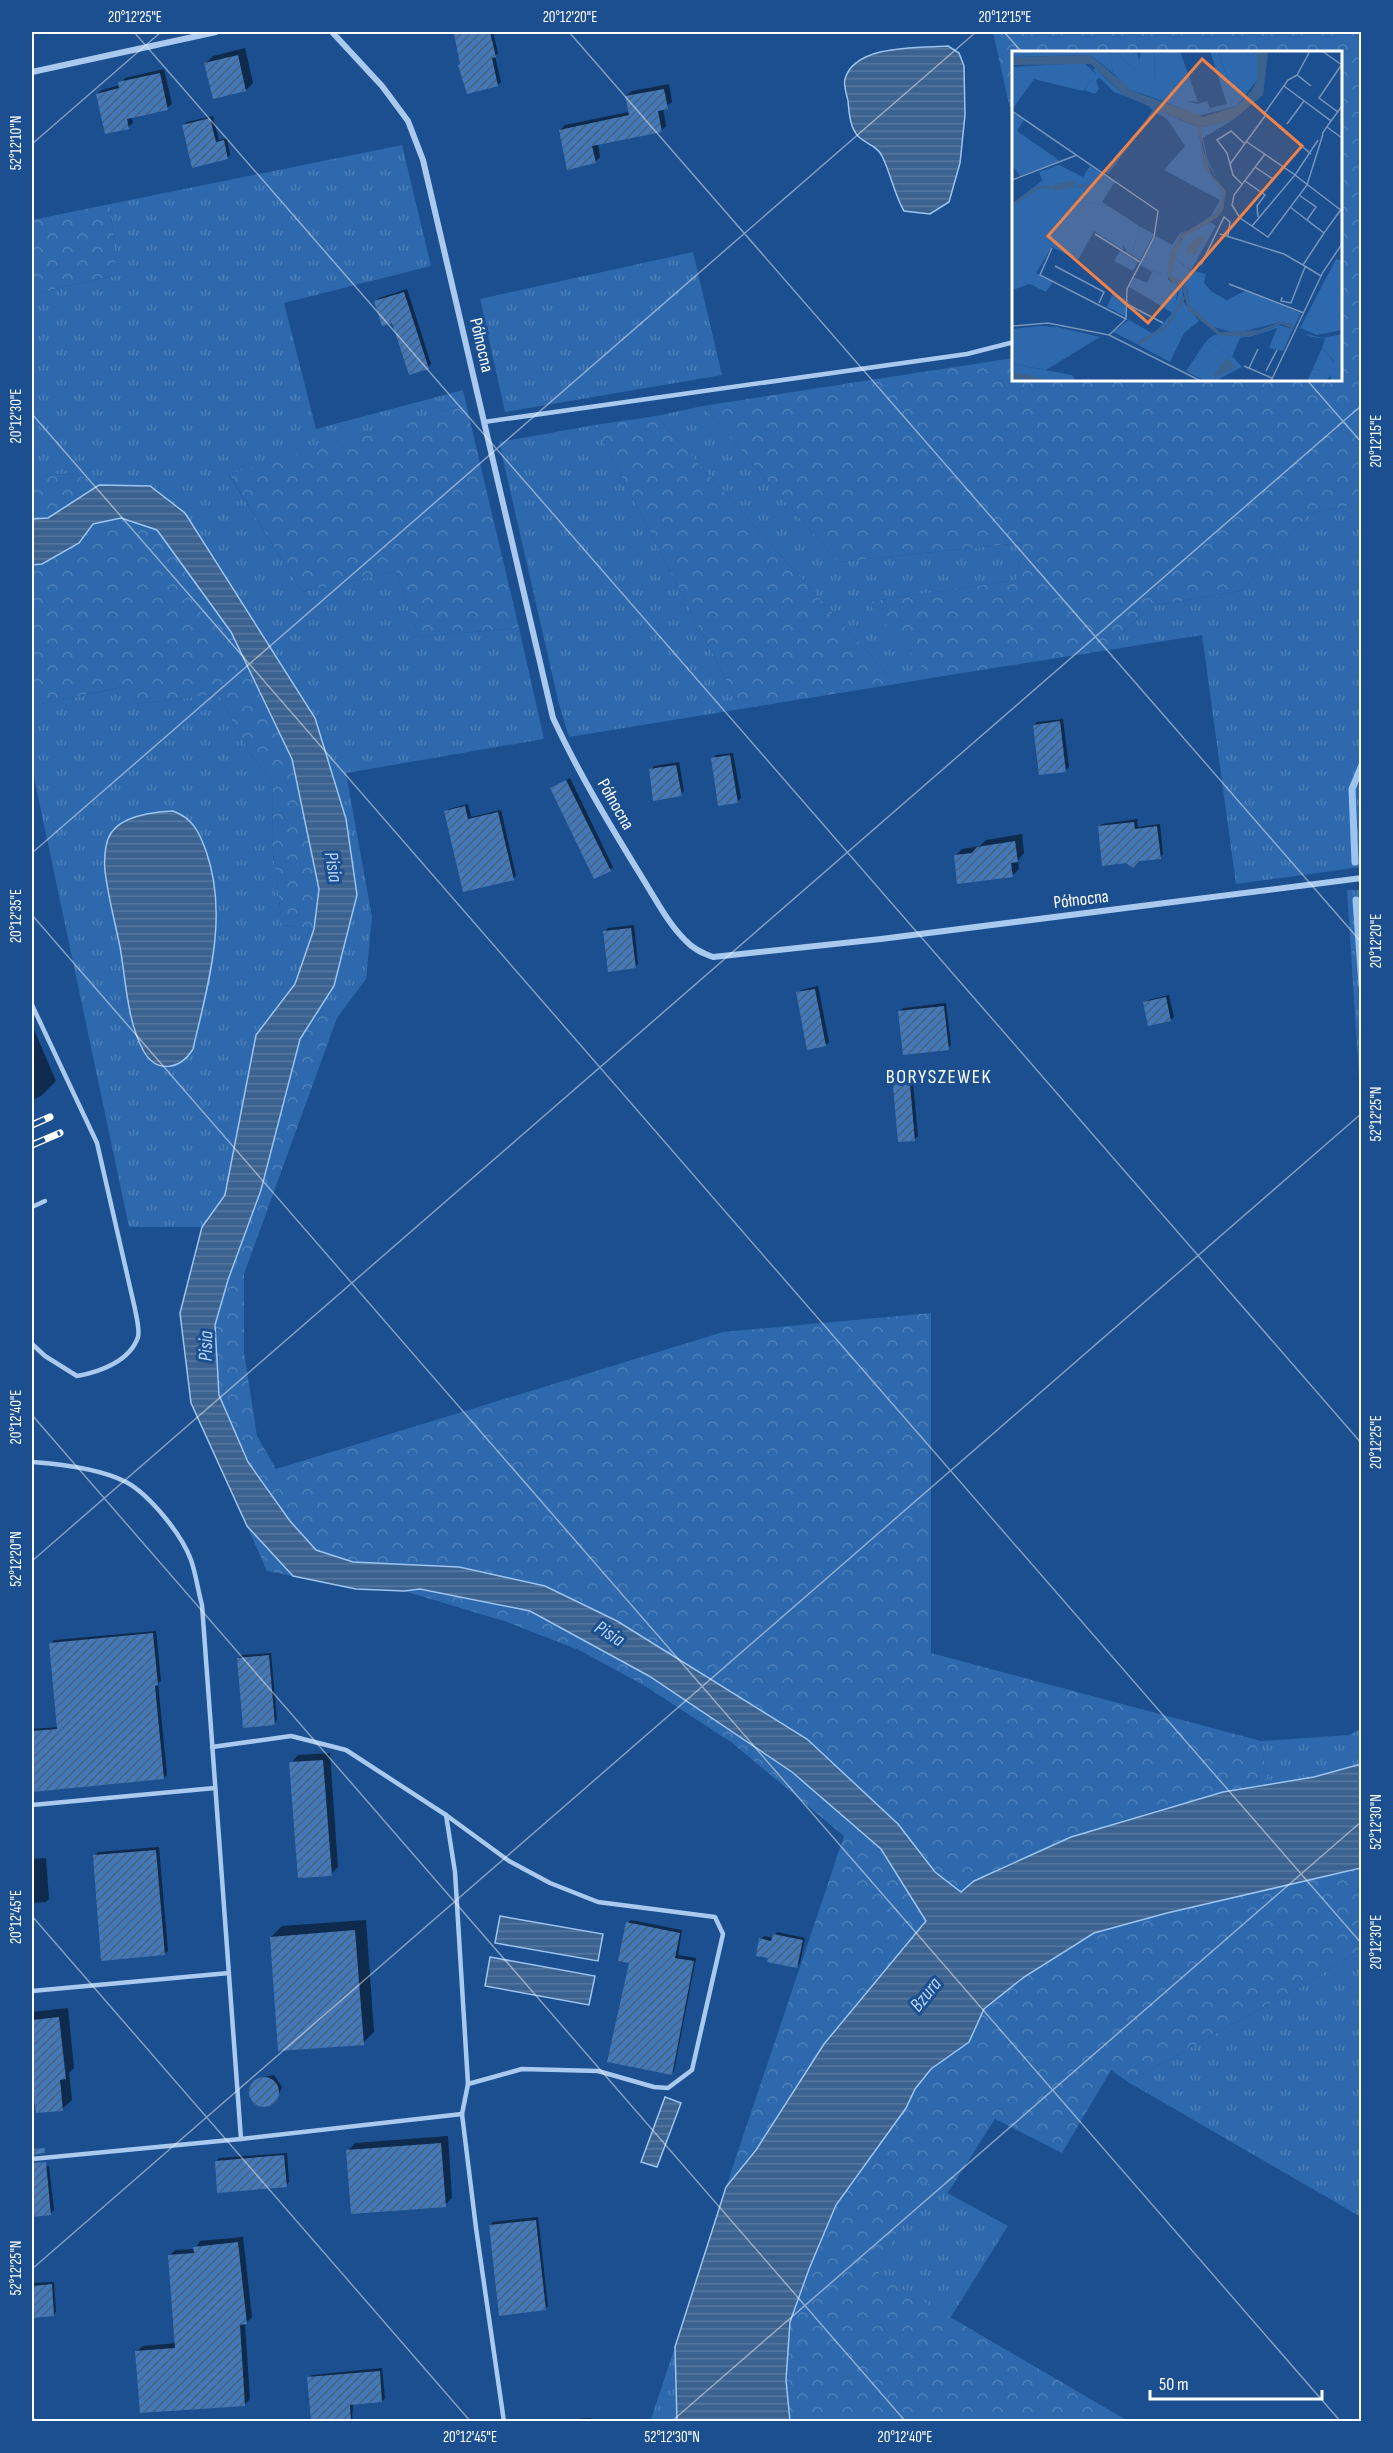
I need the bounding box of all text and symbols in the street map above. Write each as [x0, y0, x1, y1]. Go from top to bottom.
text: 20°12'25"E [108, 8, 162, 27]
text: 20°12'20"E [543, 8, 597, 27]
text: 20°12'15"E [978, 8, 1032, 27]
inset map [1012, 51, 1342, 381]
text: 52°12'10"N [7, 116, 26, 170]
street label: Północna [465, 316, 498, 374]
text: 20°12'30"E [7, 389, 26, 443]
text: 20°12'15"E [1367, 414, 1386, 468]
street label: Północna [593, 775, 639, 834]
water label: Pisia [319, 850, 347, 884]
street label: Północna [1052, 886, 1110, 913]
text: 20°12'35"E [7, 889, 26, 943]
text: 20°12'20"E [1367, 914, 1386, 968]
district label: BORYSZEWEK [886, 1065, 992, 1089]
text: 52°12'25"N [1367, 1087, 1386, 1141]
water label: Pisia [194, 1330, 218, 1362]
text: 20°12'40"E [7, 1390, 26, 1444]
text: 20°12'25"E [1367, 1415, 1386, 1469]
text: 52°12'20"N [7, 1531, 26, 1587]
water label: Pisia [590, 1616, 629, 1652]
text: 52°12'30"N [1367, 1794, 1386, 1850]
text: 20°12'45"E [7, 1890, 26, 1944]
text: 20°12'30"E [1367, 1915, 1386, 1969]
water label: Bzura [905, 1973, 947, 2017]
text: 52°12'25"N [7, 2241, 26, 2295]
scale bar [1150, 2363, 1322, 2401]
text: 50 m [1159, 2374, 1189, 2395]
text: 20°12'45"E [443, 2428, 497, 2447]
text: 52°12'30"N [644, 2428, 700, 2447]
text: 20°12'40"E [878, 2428, 932, 2447]

